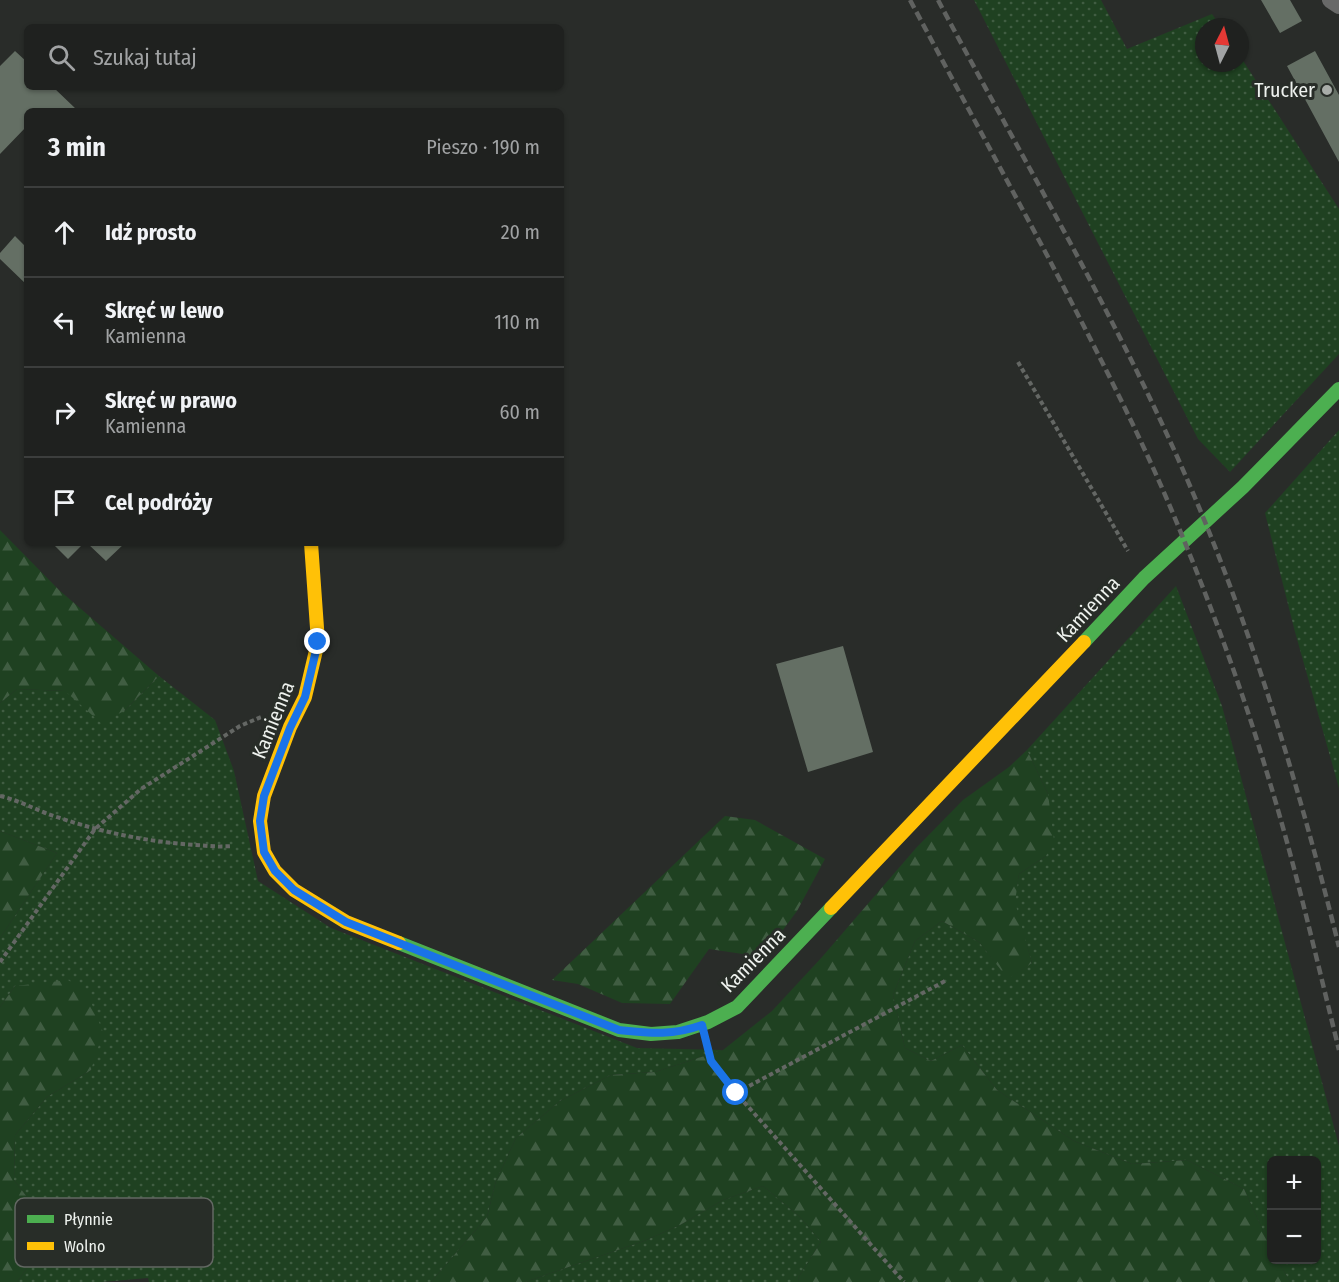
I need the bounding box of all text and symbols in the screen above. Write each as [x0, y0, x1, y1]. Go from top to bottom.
north arrow [1195, 18, 1249, 72]
search box [24, 24, 564, 90]
icon: search [45, 41, 78, 74]
text: Szukaj tutaj [93, 44, 197, 71]
place label: Trucker [1254, 78, 1315, 102]
marker: Trucker [1320, 83, 1334, 97]
text: 3 min [48, 132, 106, 163]
text: Pieszo · 190 m [426, 135, 540, 159]
icon: ahead [48, 216, 81, 249]
text: Idź prosto [105, 219, 197, 246]
text: 20 m [501, 220, 540, 244]
text: Skręć w lewo [105, 297, 224, 324]
icon: left [48, 306, 81, 339]
text: 110 m [494, 310, 540, 334]
text: Kamienna [105, 324, 186, 348]
text: Skręć w prawo [105, 387, 237, 414]
icon: right [48, 396, 81, 429]
text: 60 m [500, 400, 540, 424]
text: Kamienna [105, 414, 186, 438]
icon: arrive [48, 486, 81, 519]
text: Cel podróży [105, 489, 212, 516]
street label: Kamienna [1051, 571, 1125, 647]
route end [304, 628, 330, 654]
street label: Kamienna [247, 678, 299, 762]
street label: Kamienna [716, 923, 790, 997]
route start [722, 1079, 748, 1105]
map controls [1267, 1156, 1321, 1264]
button: + [1267, 1156, 1321, 1210]
legend [15, 1198, 213, 1267]
text: Płynnie [64, 1210, 113, 1229]
button: − [1267, 1210, 1321, 1264]
text: Wolno [64, 1237, 105, 1256]

